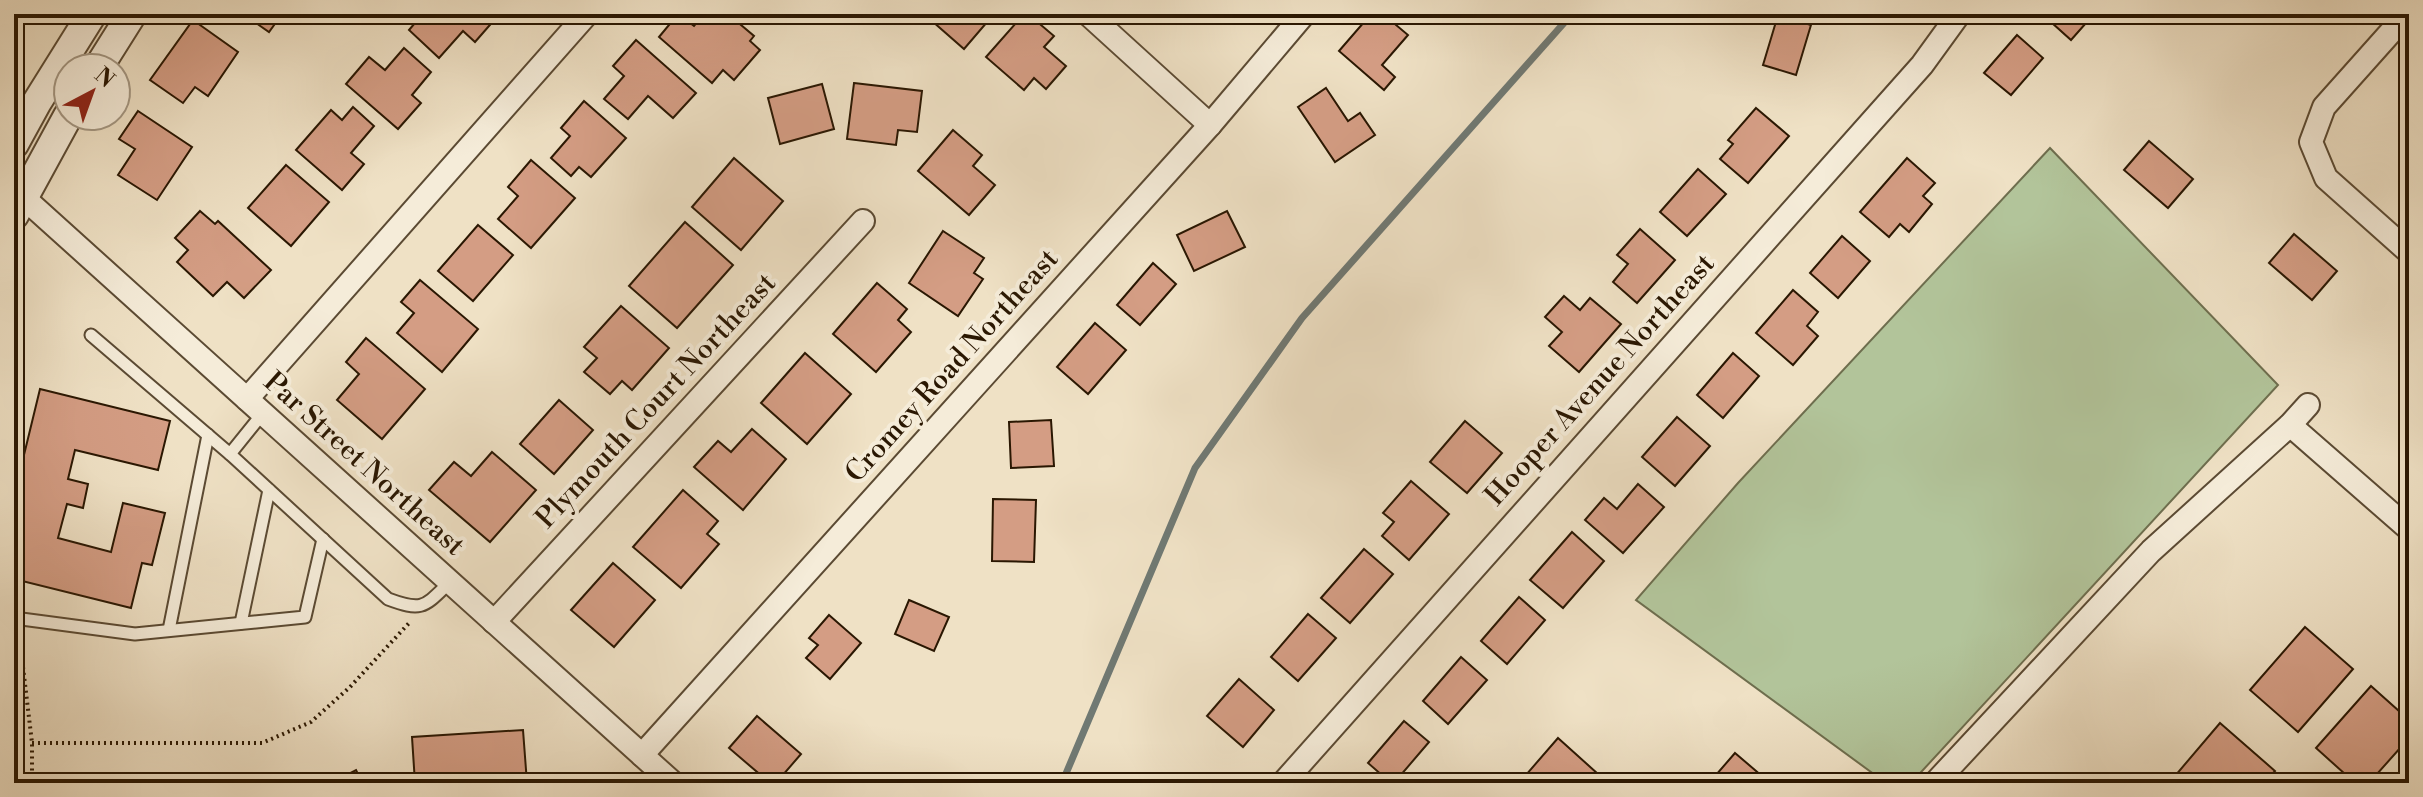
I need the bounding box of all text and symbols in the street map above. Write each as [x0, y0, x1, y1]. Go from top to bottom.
north arrow [52, 52, 132, 132]
text: N [89, 62, 120, 94]
street label: Cromey Road Northeast [838, 242, 1066, 490]
street label: Hooper Avenue Northeast [1478, 247, 1722, 513]
street label: Plymouth Court Northeast [529, 266, 784, 536]
street label: Par Street Northeast [256, 365, 472, 563]

